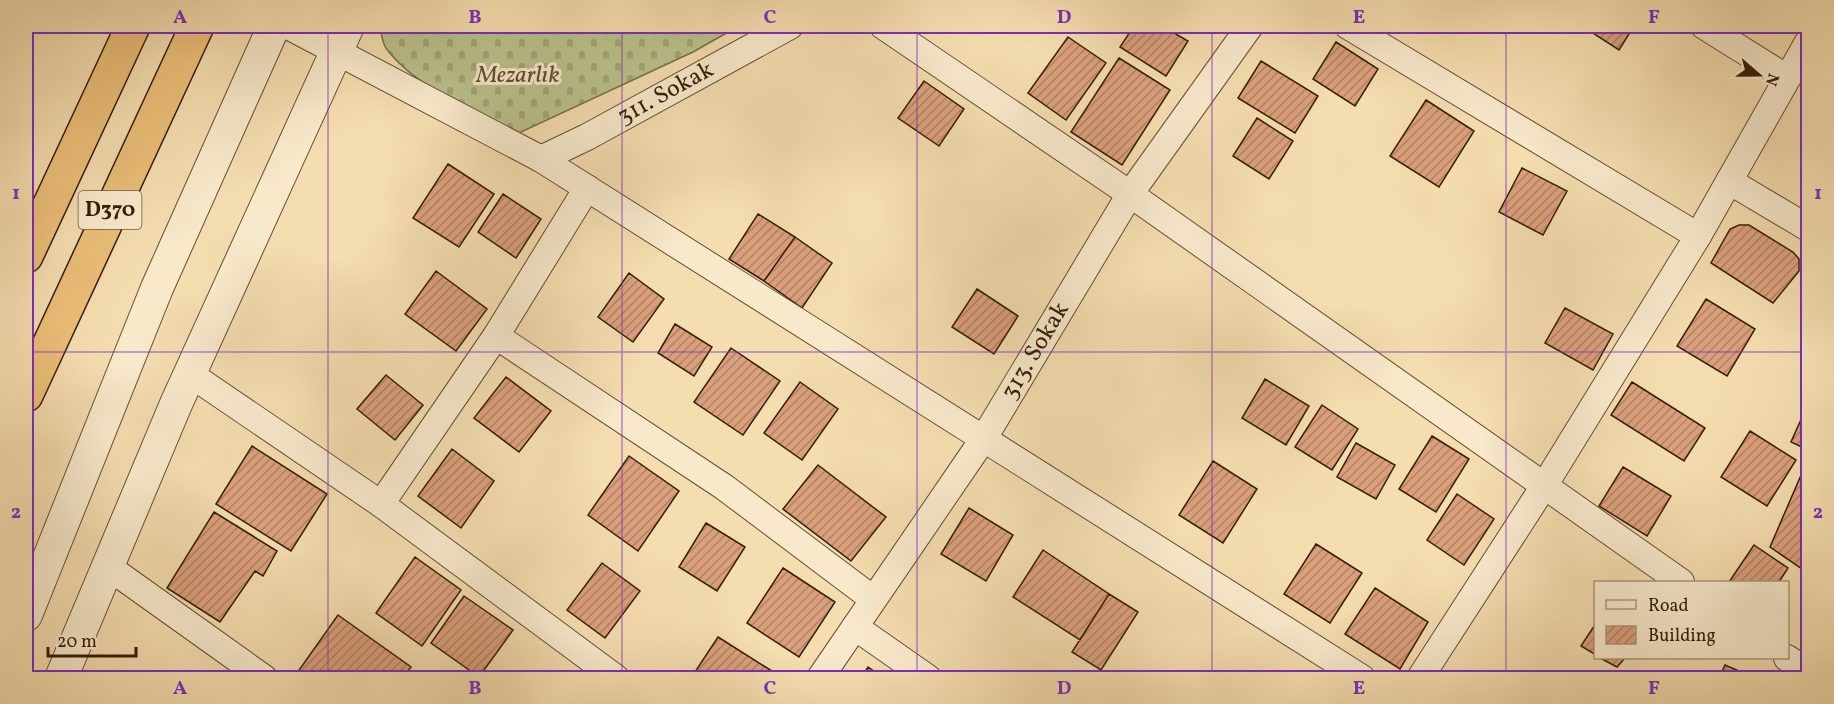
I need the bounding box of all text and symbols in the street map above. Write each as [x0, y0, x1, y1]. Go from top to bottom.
text: A [173, 4, 187, 32]
text: B [468, 4, 482, 32]
text: C [764, 4, 777, 32]
text: D [1057, 4, 1071, 32]
text: E [1353, 4, 1365, 32]
text: F [1648, 4, 1660, 32]
north arrow [1729, 45, 1789, 105]
street label: 311. Sokak [612, 54, 720, 134]
park label: Mezarlık [475, 59, 560, 93]
text: N [1759, 70, 1784, 89]
text: 1 [12, 180, 20, 208]
text: 1 [1814, 180, 1822, 208]
road number: D370 [78, 191, 142, 229]
street label: 313. Sokak [994, 296, 1078, 406]
text: 2 [11, 499, 21, 527]
text: 2 [1813, 499, 1823, 527]
legend [1594, 581, 1789, 659]
text: Road [1648, 594, 1689, 619]
scale bar [48, 620, 136, 658]
text: Building [1648, 624, 1716, 649]
text: 20 m [57, 630, 97, 655]
text: A [173, 675, 187, 703]
text: B [468, 675, 482, 703]
text: C [764, 675, 777, 703]
text: D [1057, 675, 1071, 703]
text: E [1353, 675, 1365, 703]
text: F [1648, 675, 1660, 703]

